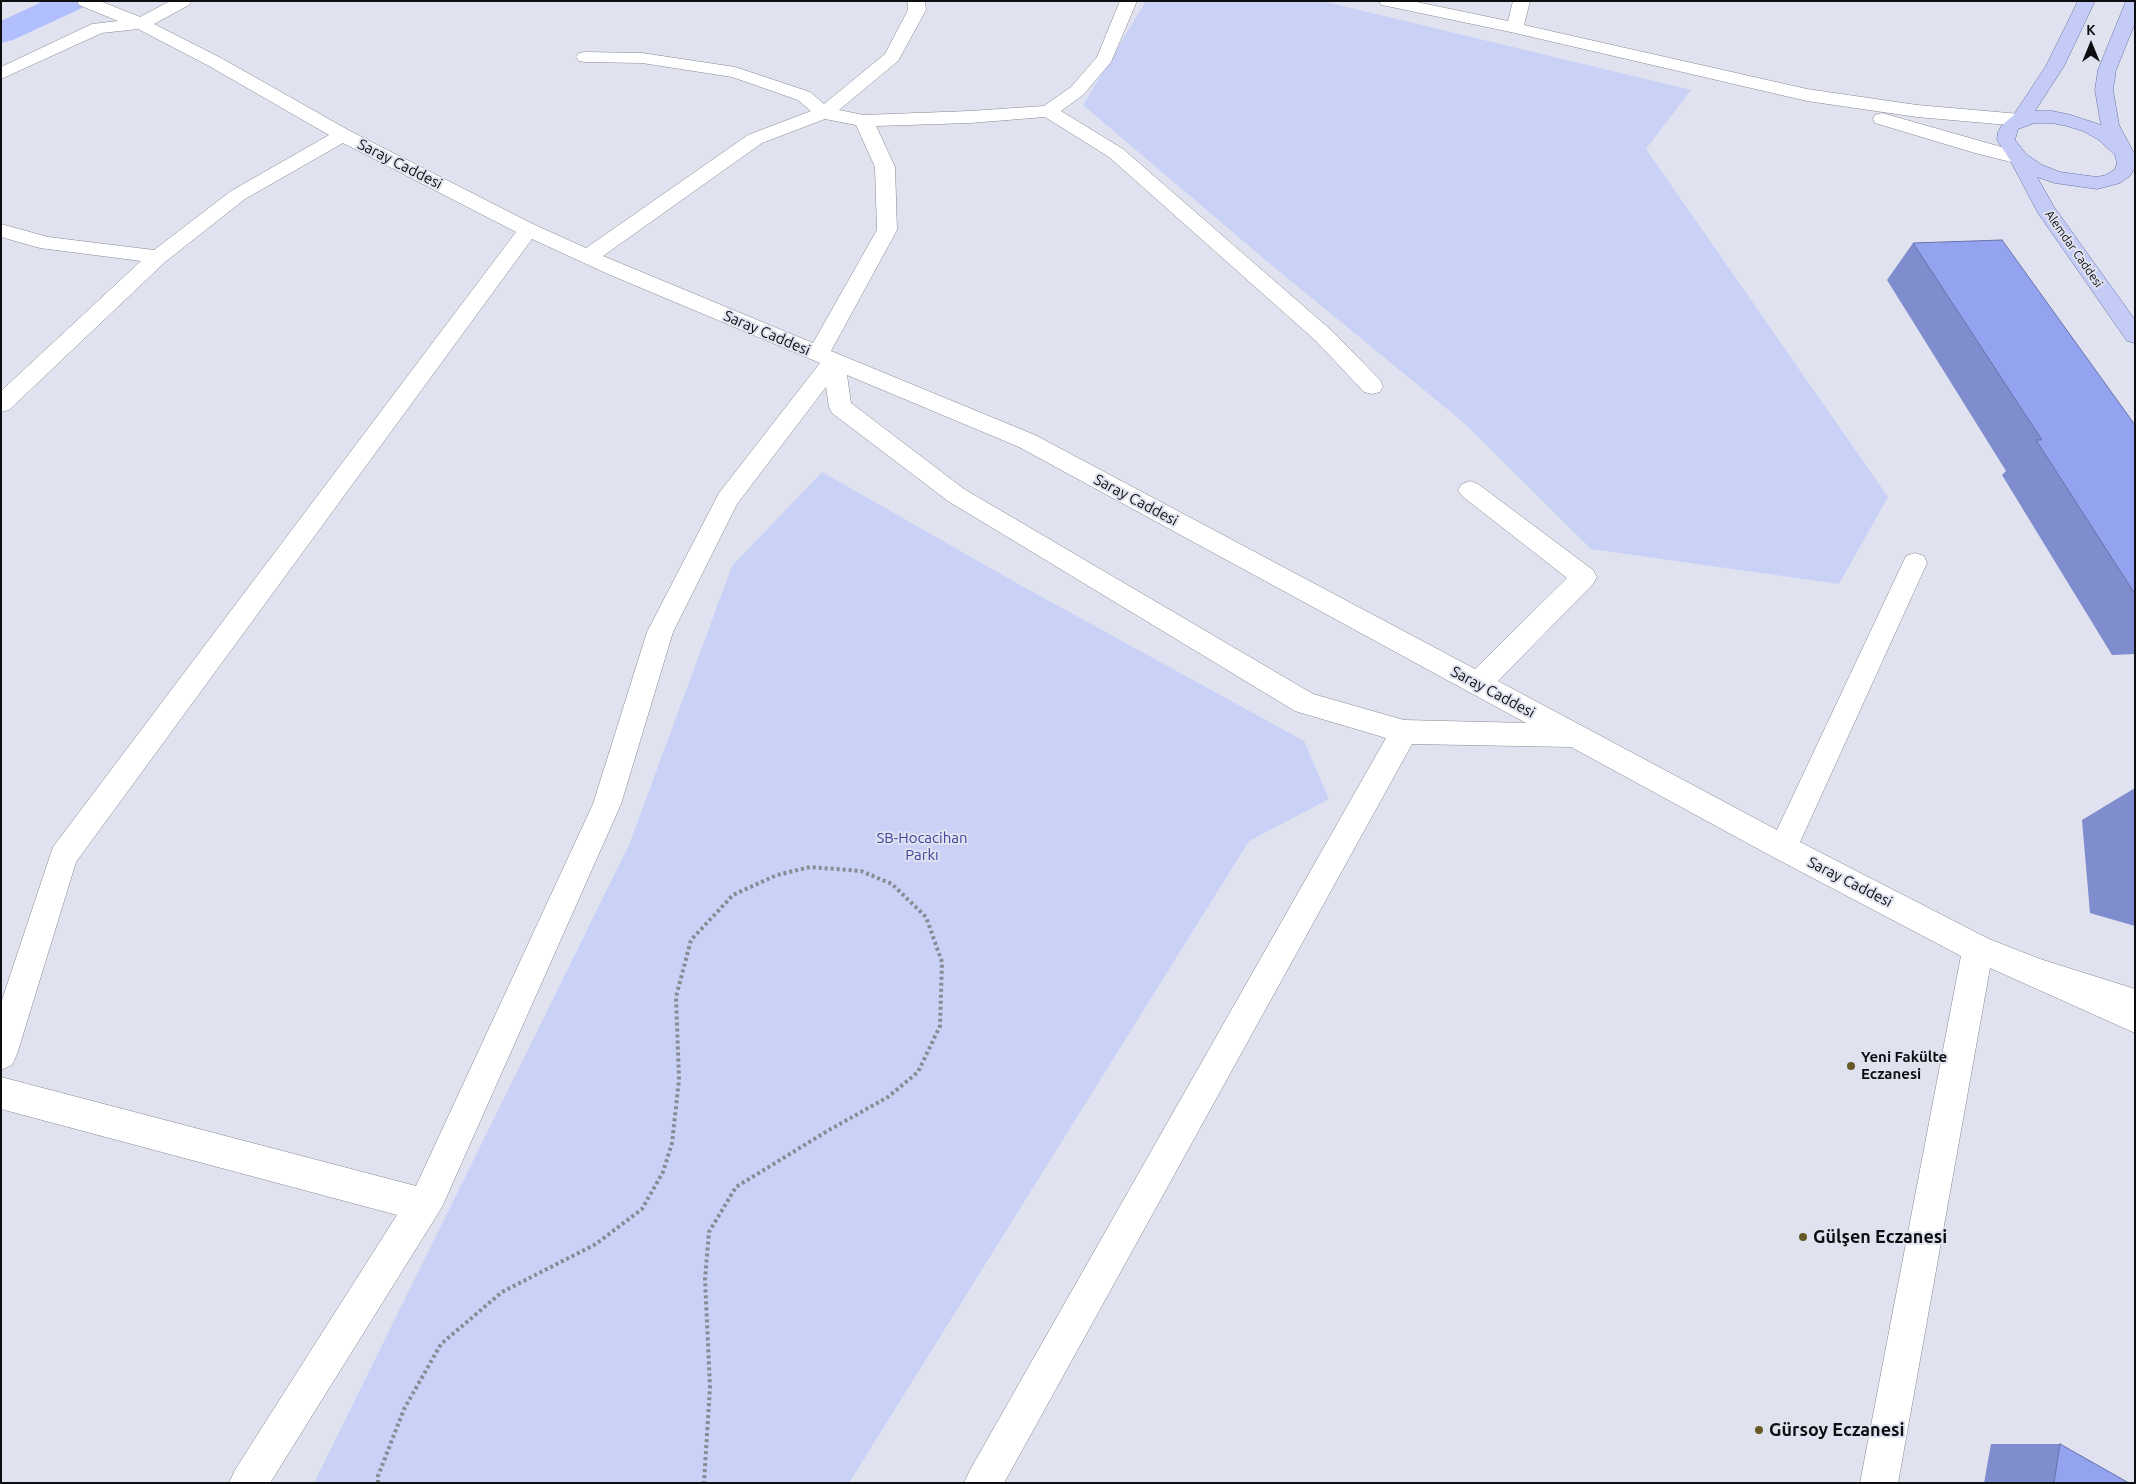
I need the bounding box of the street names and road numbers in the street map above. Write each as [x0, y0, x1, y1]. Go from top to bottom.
street label: Saray Caddesi [355, 135, 445, 193]
street label: Alemdar Caddesi [2042, 208, 2106, 290]
street label: Saray Caddesi [721, 307, 813, 359]
street label: Saray Caddesi [1091, 470, 1181, 530]
street label: Saray Caddesi [1448, 662, 1538, 722]
street label: Saray Caddesi [1805, 853, 1895, 911]

